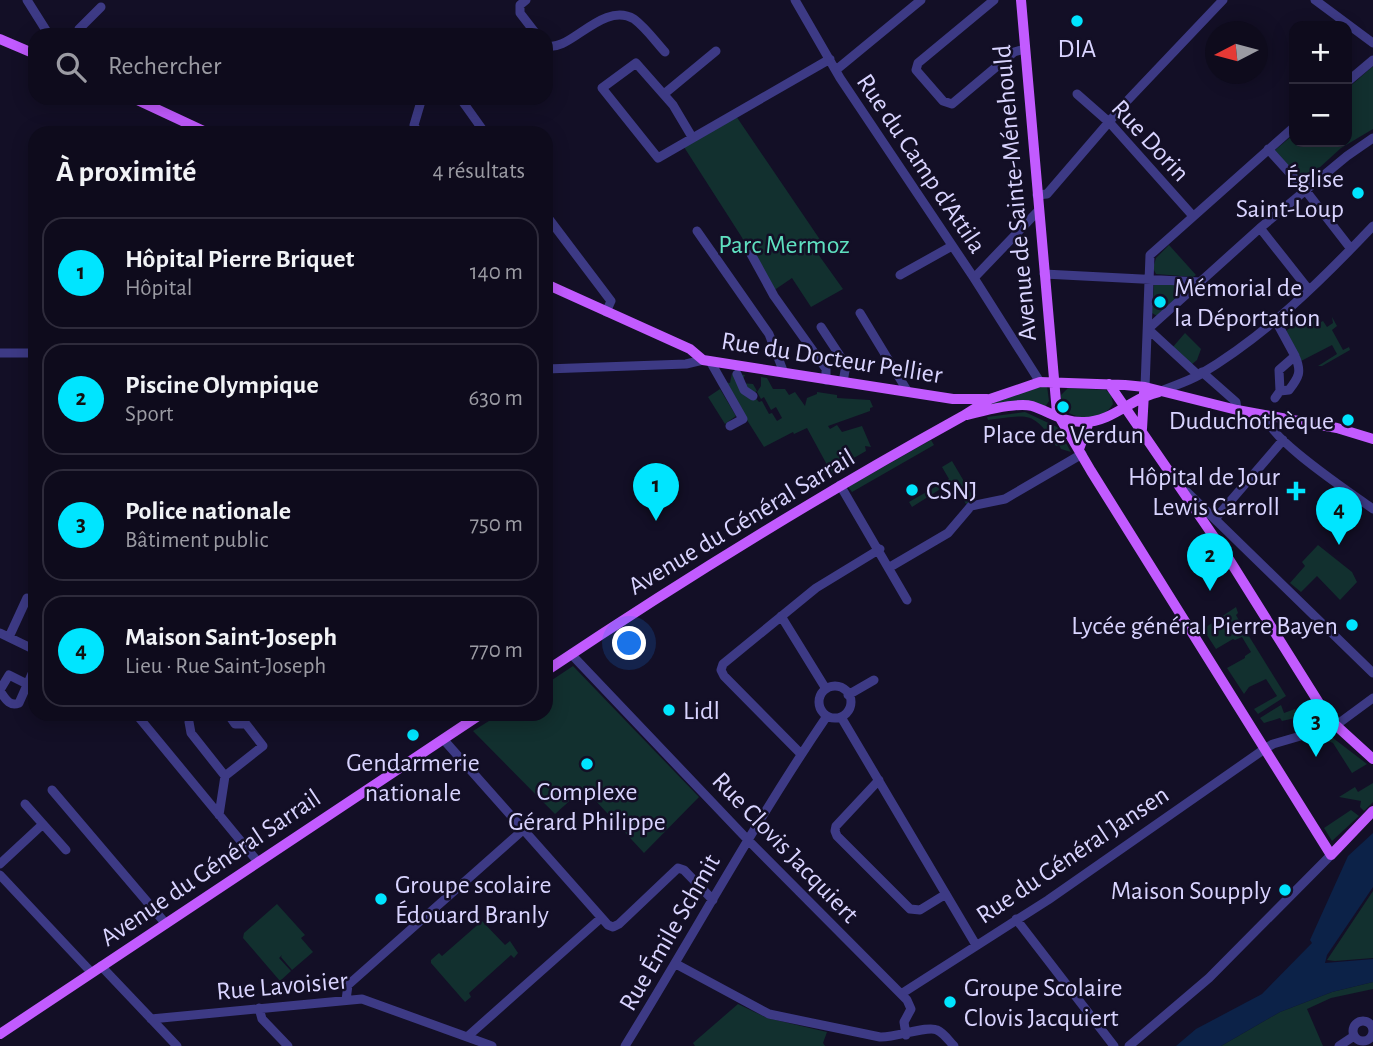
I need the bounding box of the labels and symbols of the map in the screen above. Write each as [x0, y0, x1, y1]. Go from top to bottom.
marker: DIA [1069, 13, 1085, 29]
north arrow [1205, 21, 1268, 84]
place label: DIA [1058, 36, 1096, 62]
street label: Avenue de Sainte-Ménehould [989, 44, 1041, 342]
street label: Rue du Camp d'Attila [852, 69, 991, 258]
street label: Rue Dorin [1106, 95, 1194, 186]
place label: Église Saint-Loup [1236, 164, 1344, 222]
marker: Église Saint-Loup [1350, 185, 1366, 201]
park label: Parc Mermoz [718, 232, 850, 258]
place label: Mémorial de la Déportation [1174, 275, 1320, 331]
marker: Mémorial de la Déportation [1152, 294, 1168, 310]
street label: Rue du Docteur Pellier [719, 328, 945, 388]
marker: Place de Verdun [1055, 399, 1071, 415]
place label: Duduchothèque [1169, 408, 1334, 434]
marker: Duduchothèque [1340, 412, 1356, 428]
place label: Place de Verdun [982, 422, 1144, 448]
street label: Avenue du Général Sarrail [624, 444, 859, 600]
pin: 1 [633, 463, 679, 521]
place label: Hôpital de Jour Lewis Carroll [1128, 464, 1281, 520]
place label: CSNJ [926, 478, 978, 504]
marker: Hôpital de Jour Lewis Carroll [1286, 481, 1306, 501]
marker: CSNJ [904, 482, 920, 498]
pin: 4 [1316, 487, 1362, 545]
pin: 2 [1187, 533, 1233, 591]
place label: Lycée général Pierre Bayen [1071, 613, 1338, 639]
marker: Lycée général Pierre Bayen [1344, 617, 1360, 633]
your location [612, 626, 646, 660]
place label: Lidl [683, 698, 720, 724]
pin: 3 [1293, 699, 1339, 757]
marker: Lidl [661, 702, 677, 718]
marker: Gendarmerie nationale [405, 727, 421, 743]
place label: Gendarmerie nationale [346, 750, 480, 806]
marker: Complexe Gérard Philippe [579, 756, 595, 772]
street label: Rue Clovis Jacquiert [707, 767, 863, 928]
place label: Complexe Gérard Philippe [508, 779, 666, 835]
street label: Rue du Général Jansen [972, 781, 1173, 929]
street label: Avenue du Général Sarrail [96, 785, 325, 951]
street label: Rue Émile Schmit [613, 849, 725, 1015]
place label: Groupe scolaire Édouard Branly [395, 872, 551, 928]
place label: Maison Soupply [1111, 878, 1271, 904]
marker: Maison Soupply [1277, 882, 1293, 898]
marker: Groupe scolaire Édouard Branly [373, 891, 389, 907]
street label: Rue Lavoisier [215, 967, 350, 1005]
place label: Groupe Scolaire Clovis Jacquiert [964, 975, 1123, 1031]
marker: Groupe Scolaire Clovis Jacquiert [942, 994, 958, 1010]

